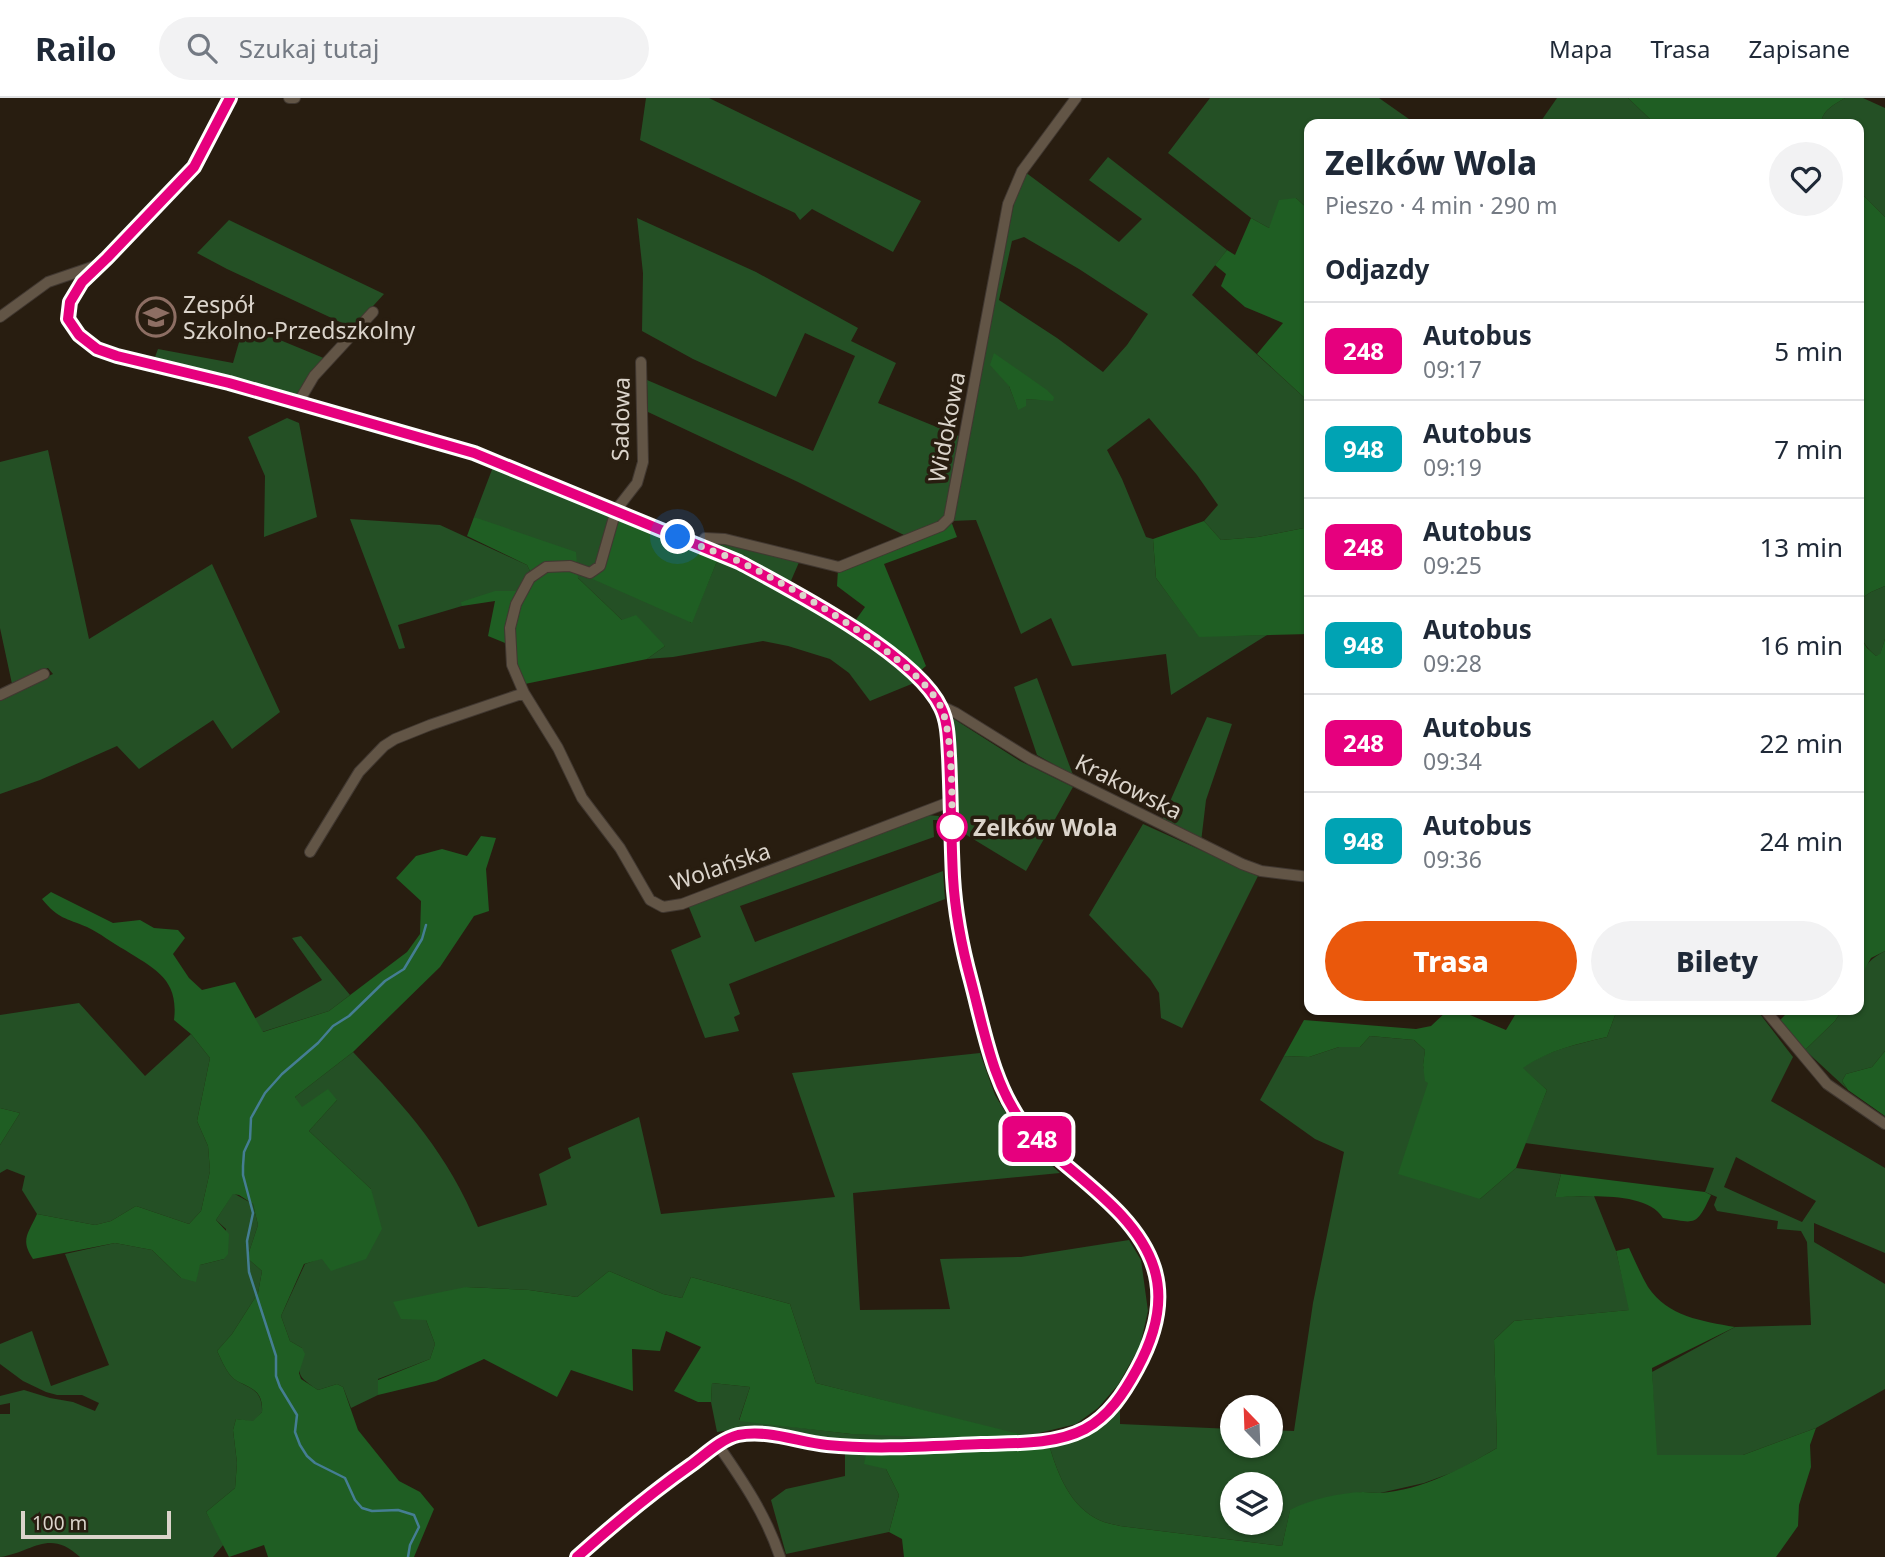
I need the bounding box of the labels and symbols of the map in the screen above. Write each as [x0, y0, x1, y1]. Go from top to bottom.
place label: Zespół Szkolno-Przedszkolny [183, 288, 416, 346]
school or university icon: Zespół Szkolno-Przedszkolny [135, 296, 177, 338]
street label: Widokowa [920, 369, 972, 485]
street label: Sadowa [603, 377, 637, 461]
your location [660, 519, 695, 554]
street label: Krakowska [1070, 745, 1188, 827]
place label: Zelków Wola [973, 811, 1118, 843]
marker: Zelków Wola [937, 812, 967, 842]
street label: Wolańska [666, 834, 774, 898]
line badge: 248 [997, 1116, 1077, 1162]
north arrow [1220, 1395, 1283, 1458]
scale bar [21, 1508, 172, 1540]

